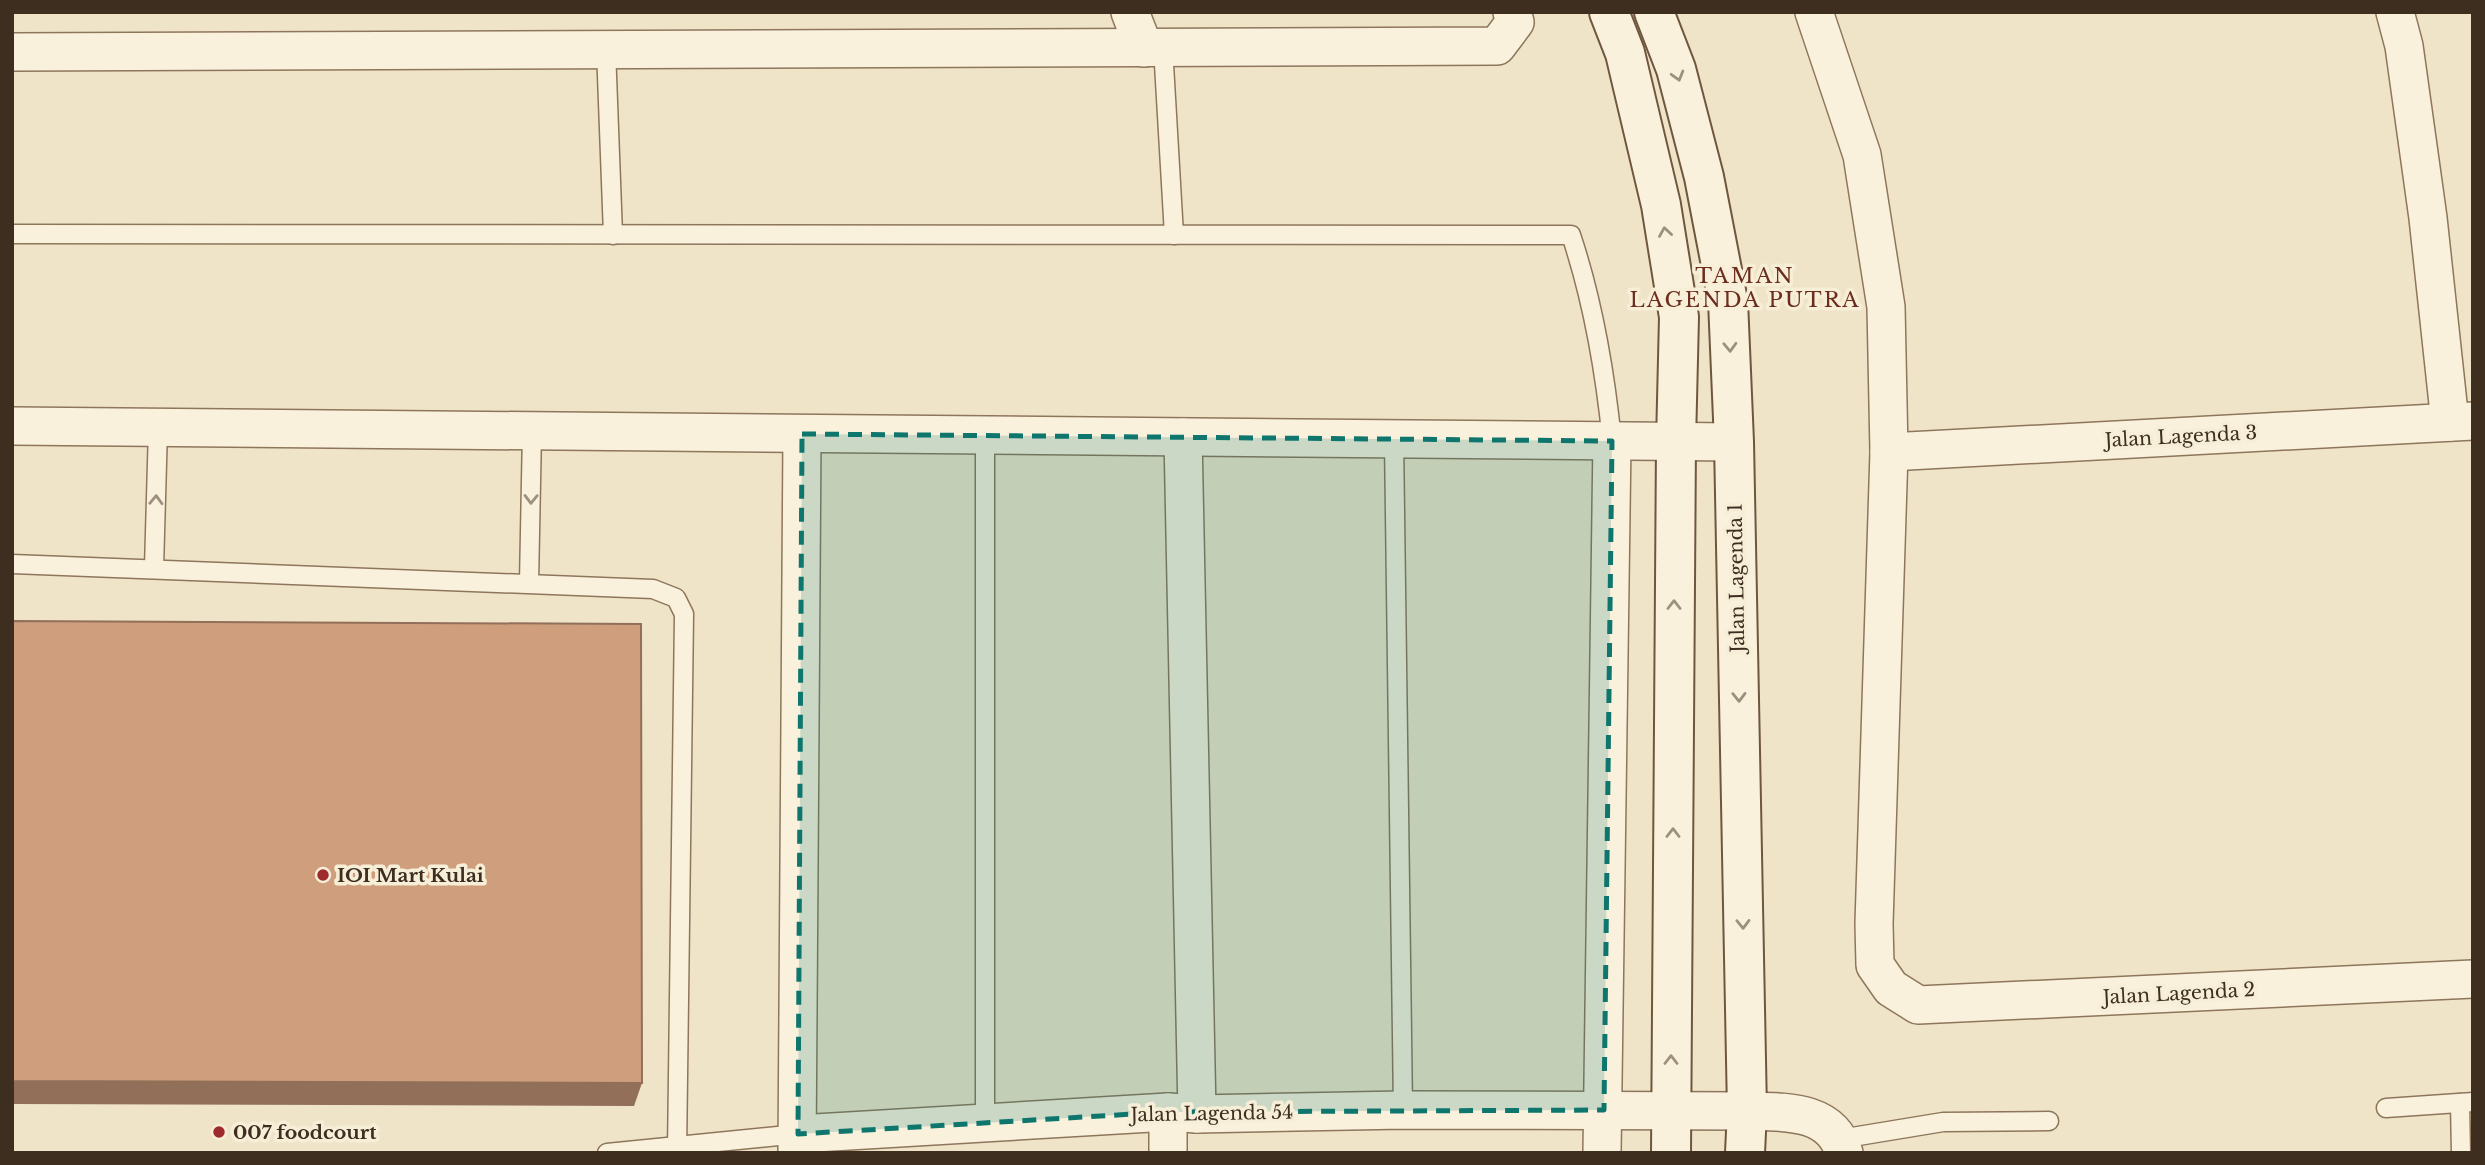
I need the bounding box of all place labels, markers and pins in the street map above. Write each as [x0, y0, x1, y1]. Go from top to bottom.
place label: IOI Mart Kulai [337, 864, 484, 887]
marker: IOI Mart Kulai [315, 867, 331, 883]
place label: 007 foodcourt [233, 1121, 377, 1144]
marker: 007 foodcourt [211, 1124, 227, 1140]

